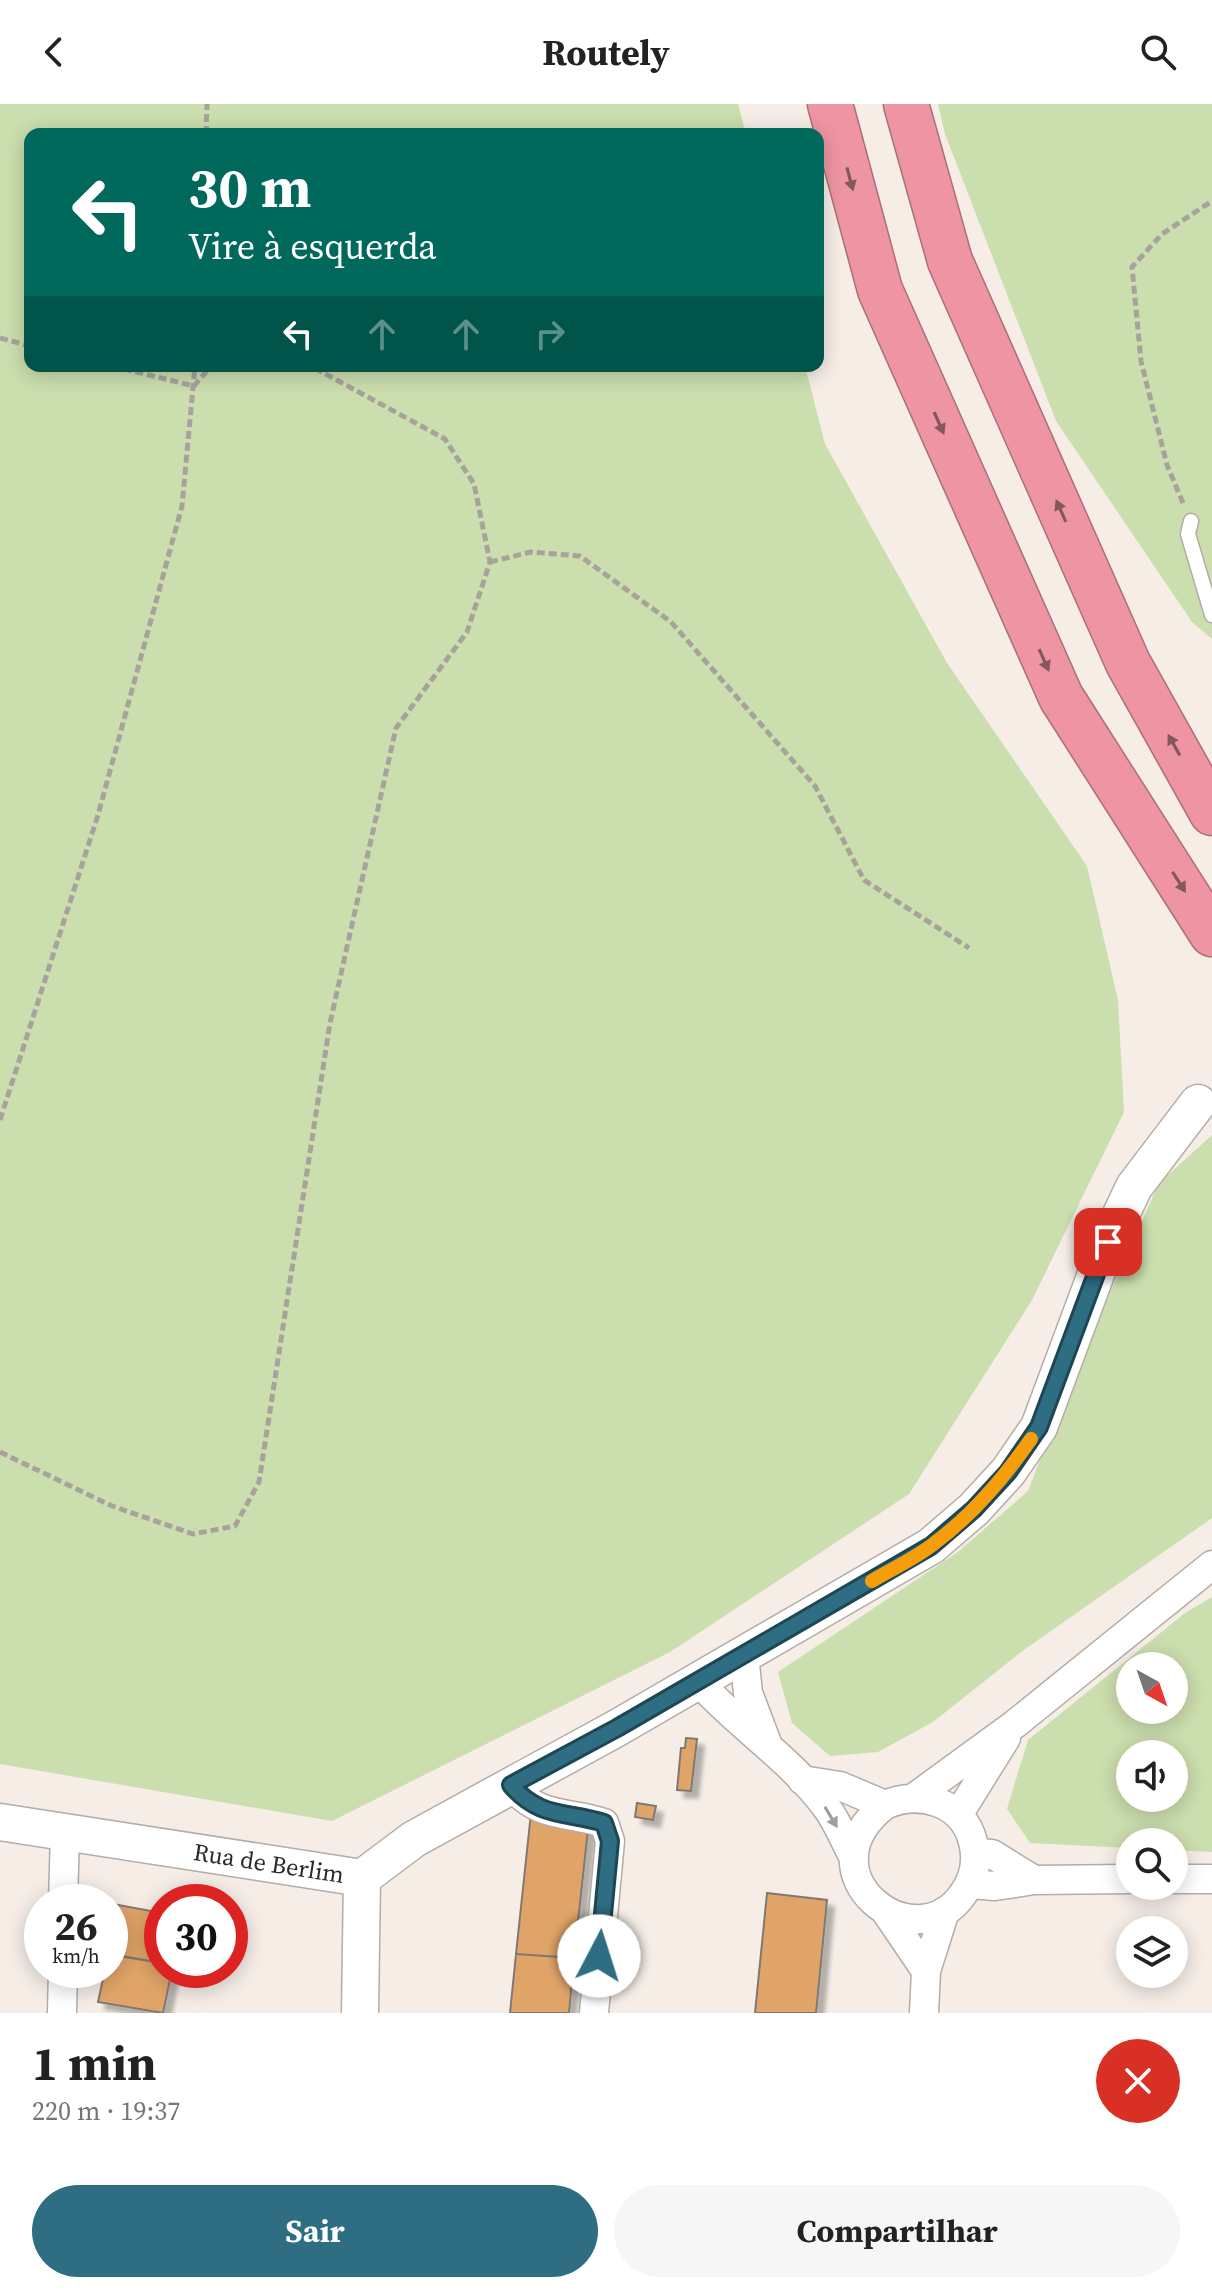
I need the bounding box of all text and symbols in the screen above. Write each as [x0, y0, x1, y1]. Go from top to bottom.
text: Routely [542, 28, 670, 77]
icon: back [32, 30, 76, 74]
icon: search [1136, 30, 1180, 74]
text: 30 m [188, 149, 311, 226]
icon: left [56, 160, 160, 264]
one-way arrow [844, 168, 857, 192]
text: Vire à esquerda [188, 222, 437, 271]
icon: left [276, 312, 320, 356]
icon: ahead [360, 312, 404, 356]
icon: ahead [444, 312, 488, 356]
icon: right [528, 312, 572, 356]
one-way arrow [932, 411, 946, 435]
one-way arrow [1054, 499, 1067, 523]
one-way arrow [1038, 649, 1051, 672]
one-way arrow [1167, 734, 1181, 756]
one-way arrow [1172, 872, 1187, 893]
pin [1074, 1208, 1142, 1276]
icon: arrive [1086, 1220, 1130, 1264]
north arrow [1116, 1652, 1188, 1724]
map controls [1116, 1652, 1188, 1988]
button: sound [1116, 1740, 1188, 1812]
one-way arrow [824, 1806, 838, 1828]
button: search [1116, 1828, 1188, 1900]
street label: Rua de Berlim [191, 1835, 346, 1891]
speed limit sign: 30 [144, 1884, 248, 1988]
text: 26 [54, 1899, 98, 1953]
position arrow [557, 1914, 641, 1998]
button: layers [1116, 1916, 1188, 1988]
text: km/h [52, 1942, 100, 1970]
text: 1 min [32, 2030, 157, 2096]
button: close [1096, 2039, 1180, 2123]
text: 220 m · 19:37 [32, 2093, 180, 2129]
button: Sair [32, 2185, 598, 2277]
button: Compartilhar [614, 2185, 1180, 2277]

